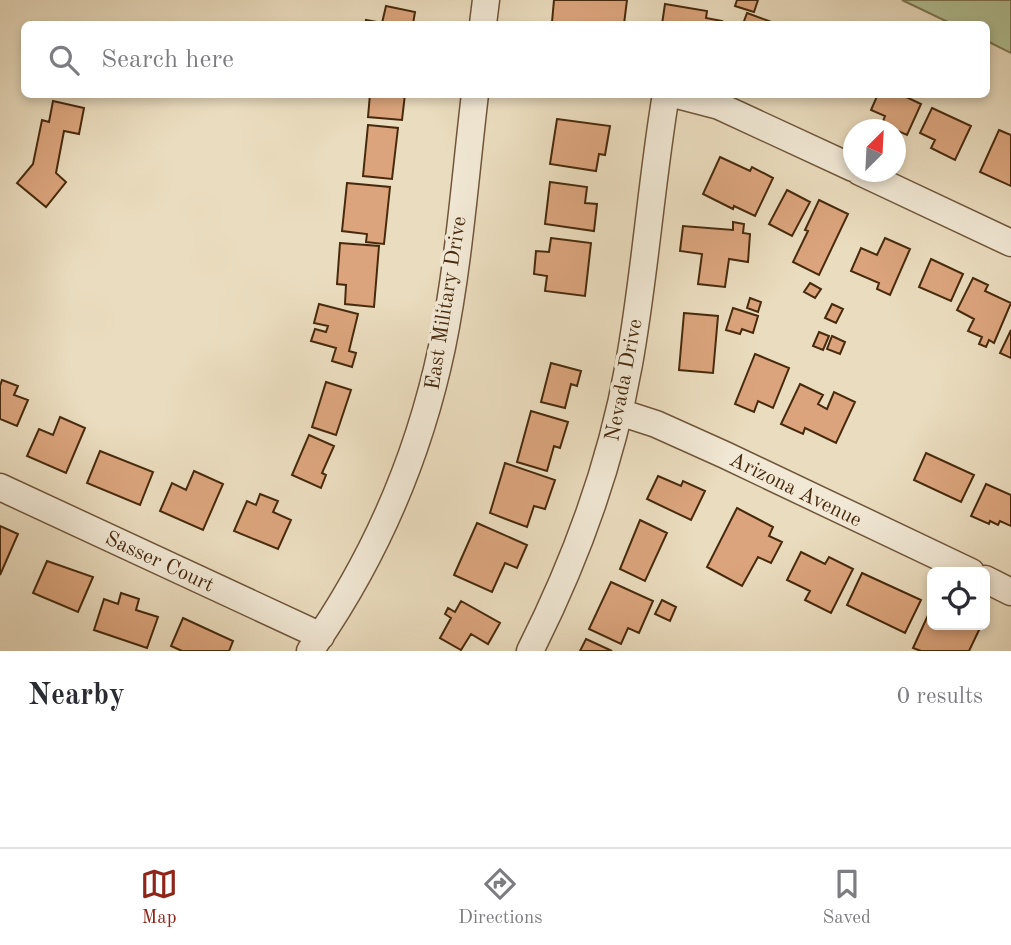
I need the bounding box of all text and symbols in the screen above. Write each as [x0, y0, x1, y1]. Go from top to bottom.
search box [21, 21, 990, 98]
icon: search [45, 41, 83, 79]
text: Search here [101, 47, 234, 73]
north arrow [843, 119, 906, 182]
street label: East Military Drive [422, 215, 471, 392]
street label: Nevada Drive [602, 317, 647, 443]
street label: Arizona Avenue [726, 449, 865, 531]
street label: Sasser Court [102, 528, 217, 597]
map controls [927, 567, 990, 630]
button: locate [927, 567, 990, 630]
text: Nearby [28, 681, 125, 711]
text: 0 results [897, 685, 983, 708]
tab: Map [140, 865, 178, 930]
tab: Directions [458, 865, 543, 930]
tab: Saved [823, 865, 871, 930]

